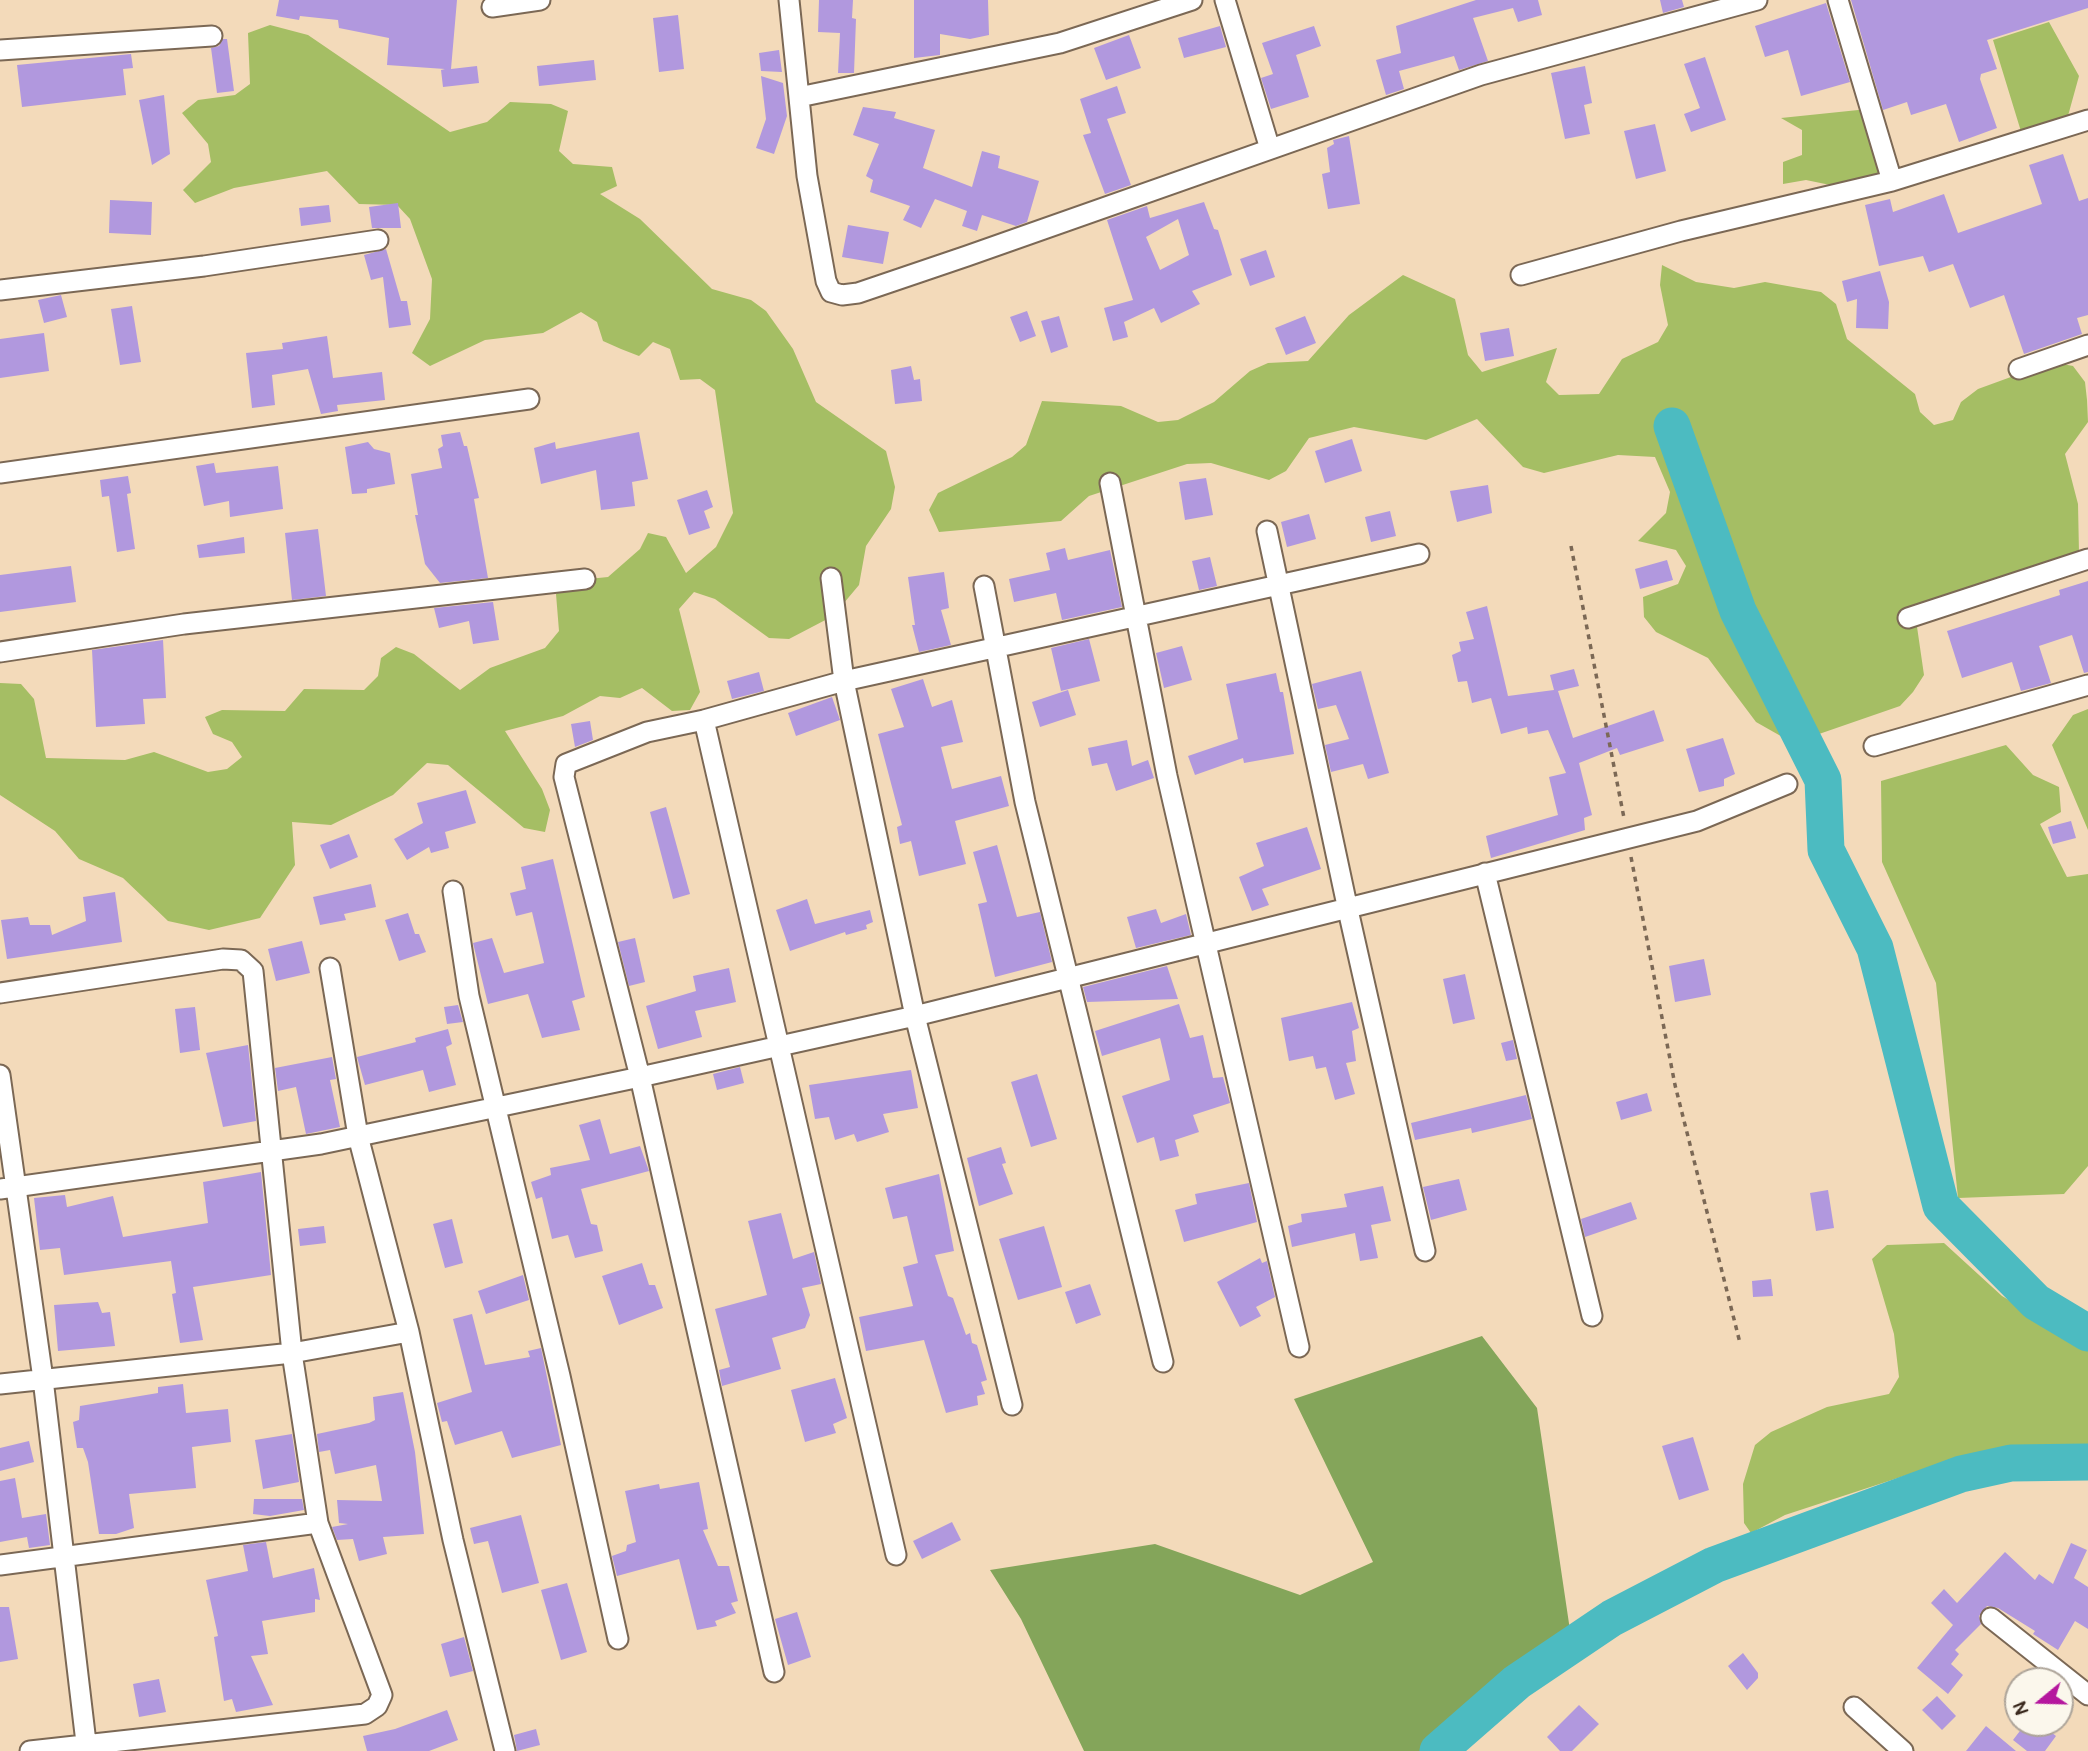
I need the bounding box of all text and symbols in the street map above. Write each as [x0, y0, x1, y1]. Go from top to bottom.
north arrow [2004, 1667, 2074, 1737]
text: N [2008, 1698, 2034, 1718]

